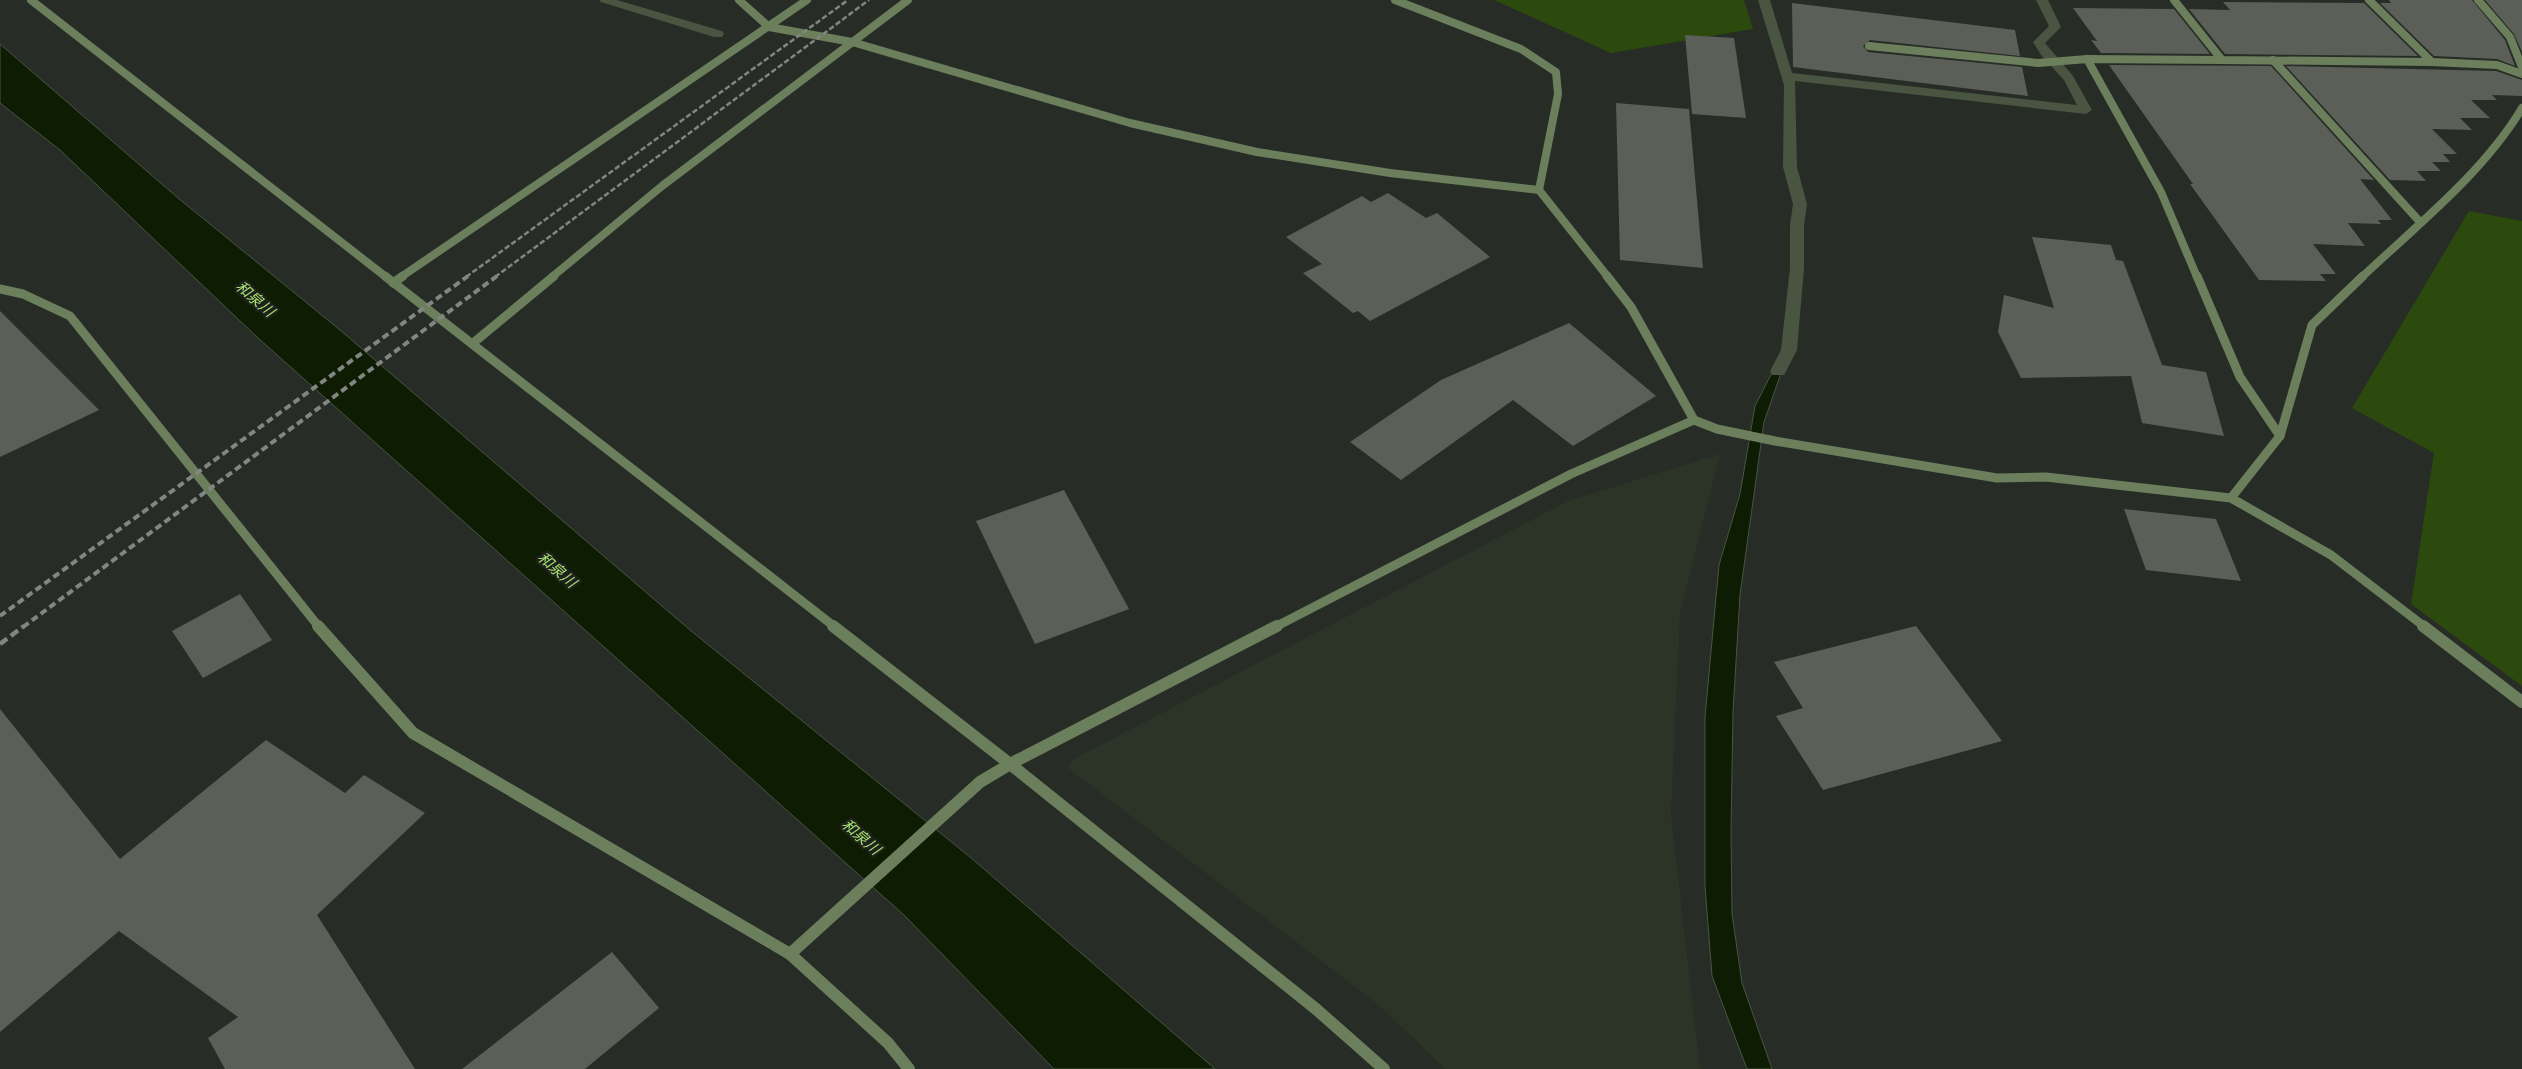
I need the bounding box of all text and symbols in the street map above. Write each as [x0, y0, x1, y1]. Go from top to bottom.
water label: 和泉川 [231, 278, 279, 323]
water label: 和泉川 [533, 549, 581, 594]
water label: 和泉川 [837, 816, 885, 861]

